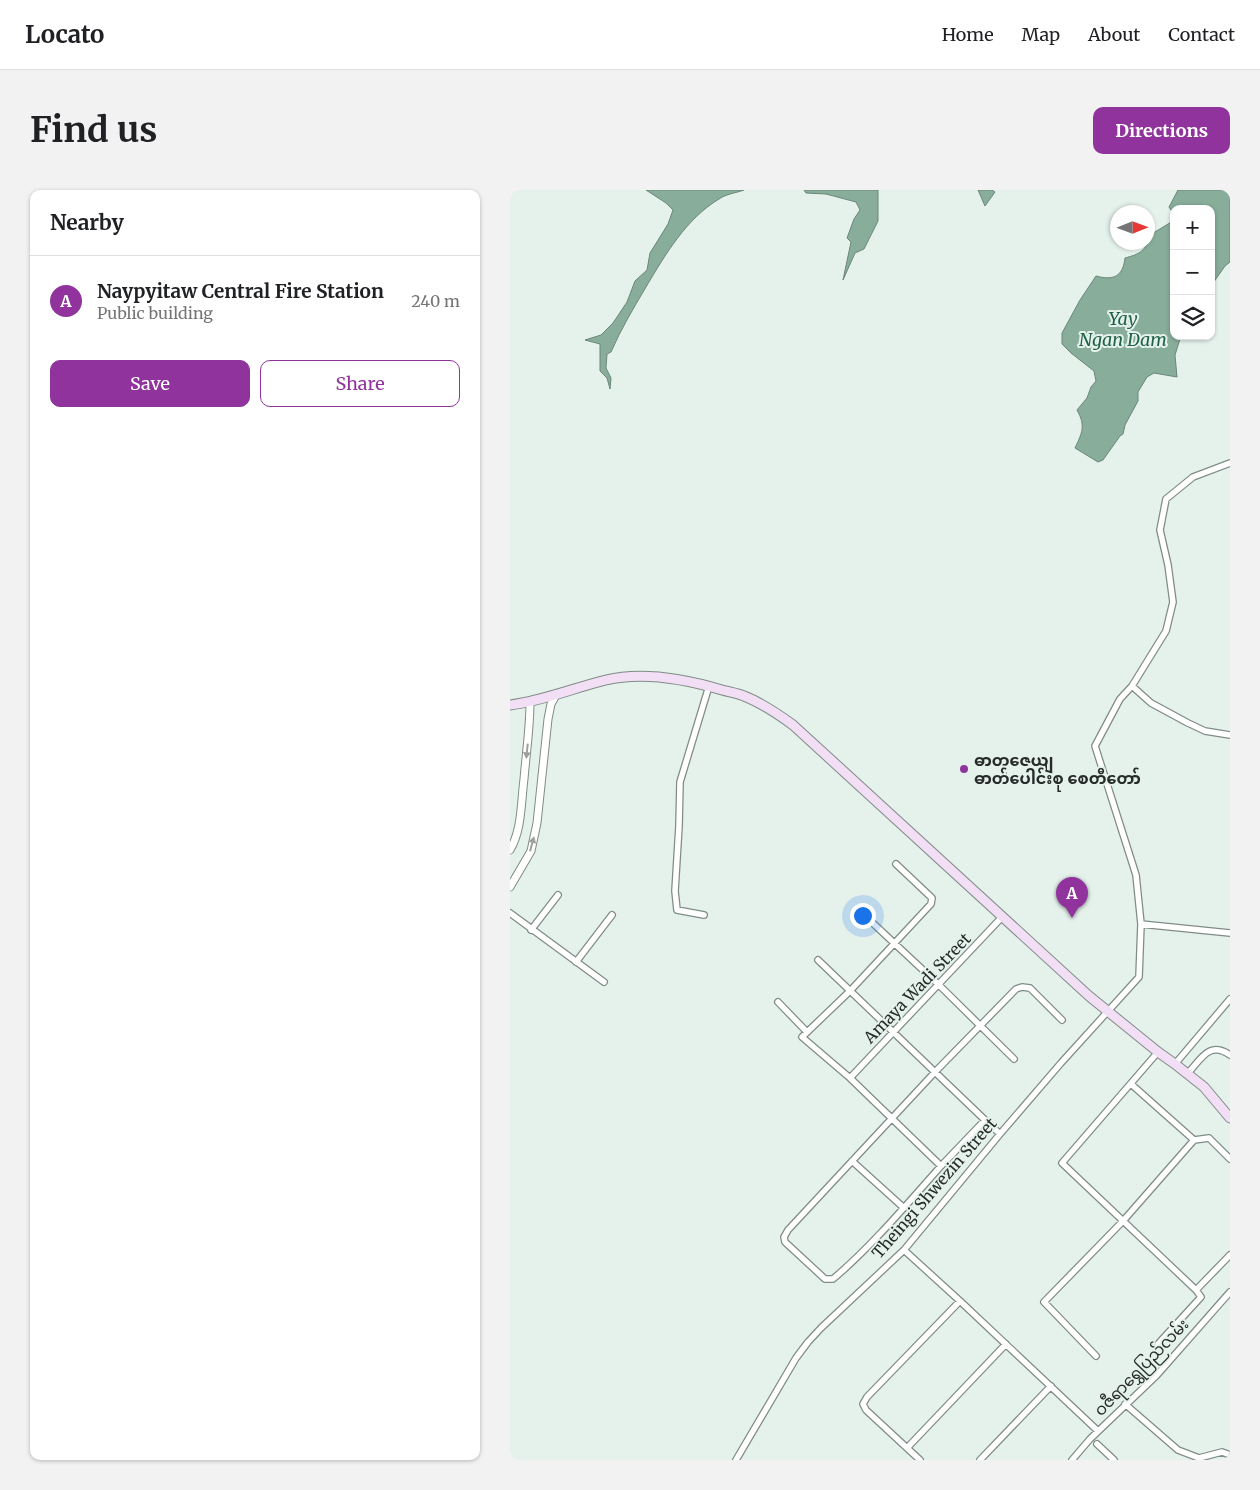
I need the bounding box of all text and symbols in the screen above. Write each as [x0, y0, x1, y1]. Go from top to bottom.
text: Locato [25, 19, 104, 50]
text: Home [942, 23, 994, 46]
text: Map [1022, 23, 1060, 46]
text: About [1088, 23, 1140, 46]
text: Contact [1168, 23, 1235, 46]
button: Directions [1093, 107, 1230, 154]
text: Find us [30, 108, 157, 152]
north arrow [1110, 205, 1155, 250]
map controls [1170, 205, 1215, 340]
button: + [1170, 205, 1215, 250]
text: Nearby [50, 209, 124, 236]
button: − [1170, 250, 1215, 295]
text: Naypyitaw Central Fire Station [97, 279, 384, 303]
text: A [60, 291, 72, 311]
text: 240 m [411, 291, 460, 311]
button: layers [1170, 295, 1215, 340]
text: Public building [97, 303, 213, 323]
water label: Yay Ngan Dam [1079, 307, 1167, 351]
button: Save [50, 360, 250, 407]
button: Share [260, 360, 460, 407]
one-way arrow [522, 743, 530, 759]
place label: ဓာတုဇေယျ ဓာတ်ပေါင်းစု စေတီတော် [974, 750, 1141, 792]
marker: ဓာတုဇေယျ ဓာတ်ပေါင်းစု စေတီတော် [958, 763, 970, 775]
one-way arrow [528, 836, 536, 851]
pin: A [1056, 877, 1088, 918]
your location [850, 903, 876, 929]
street label: Amaya Wadi Street [859, 928, 975, 1048]
street label: Theingi Shwezin Street [867, 1113, 1001, 1262]
street label: ဝဇီရာရွှေပြည်လမ်း [1089, 1313, 1195, 1423]

